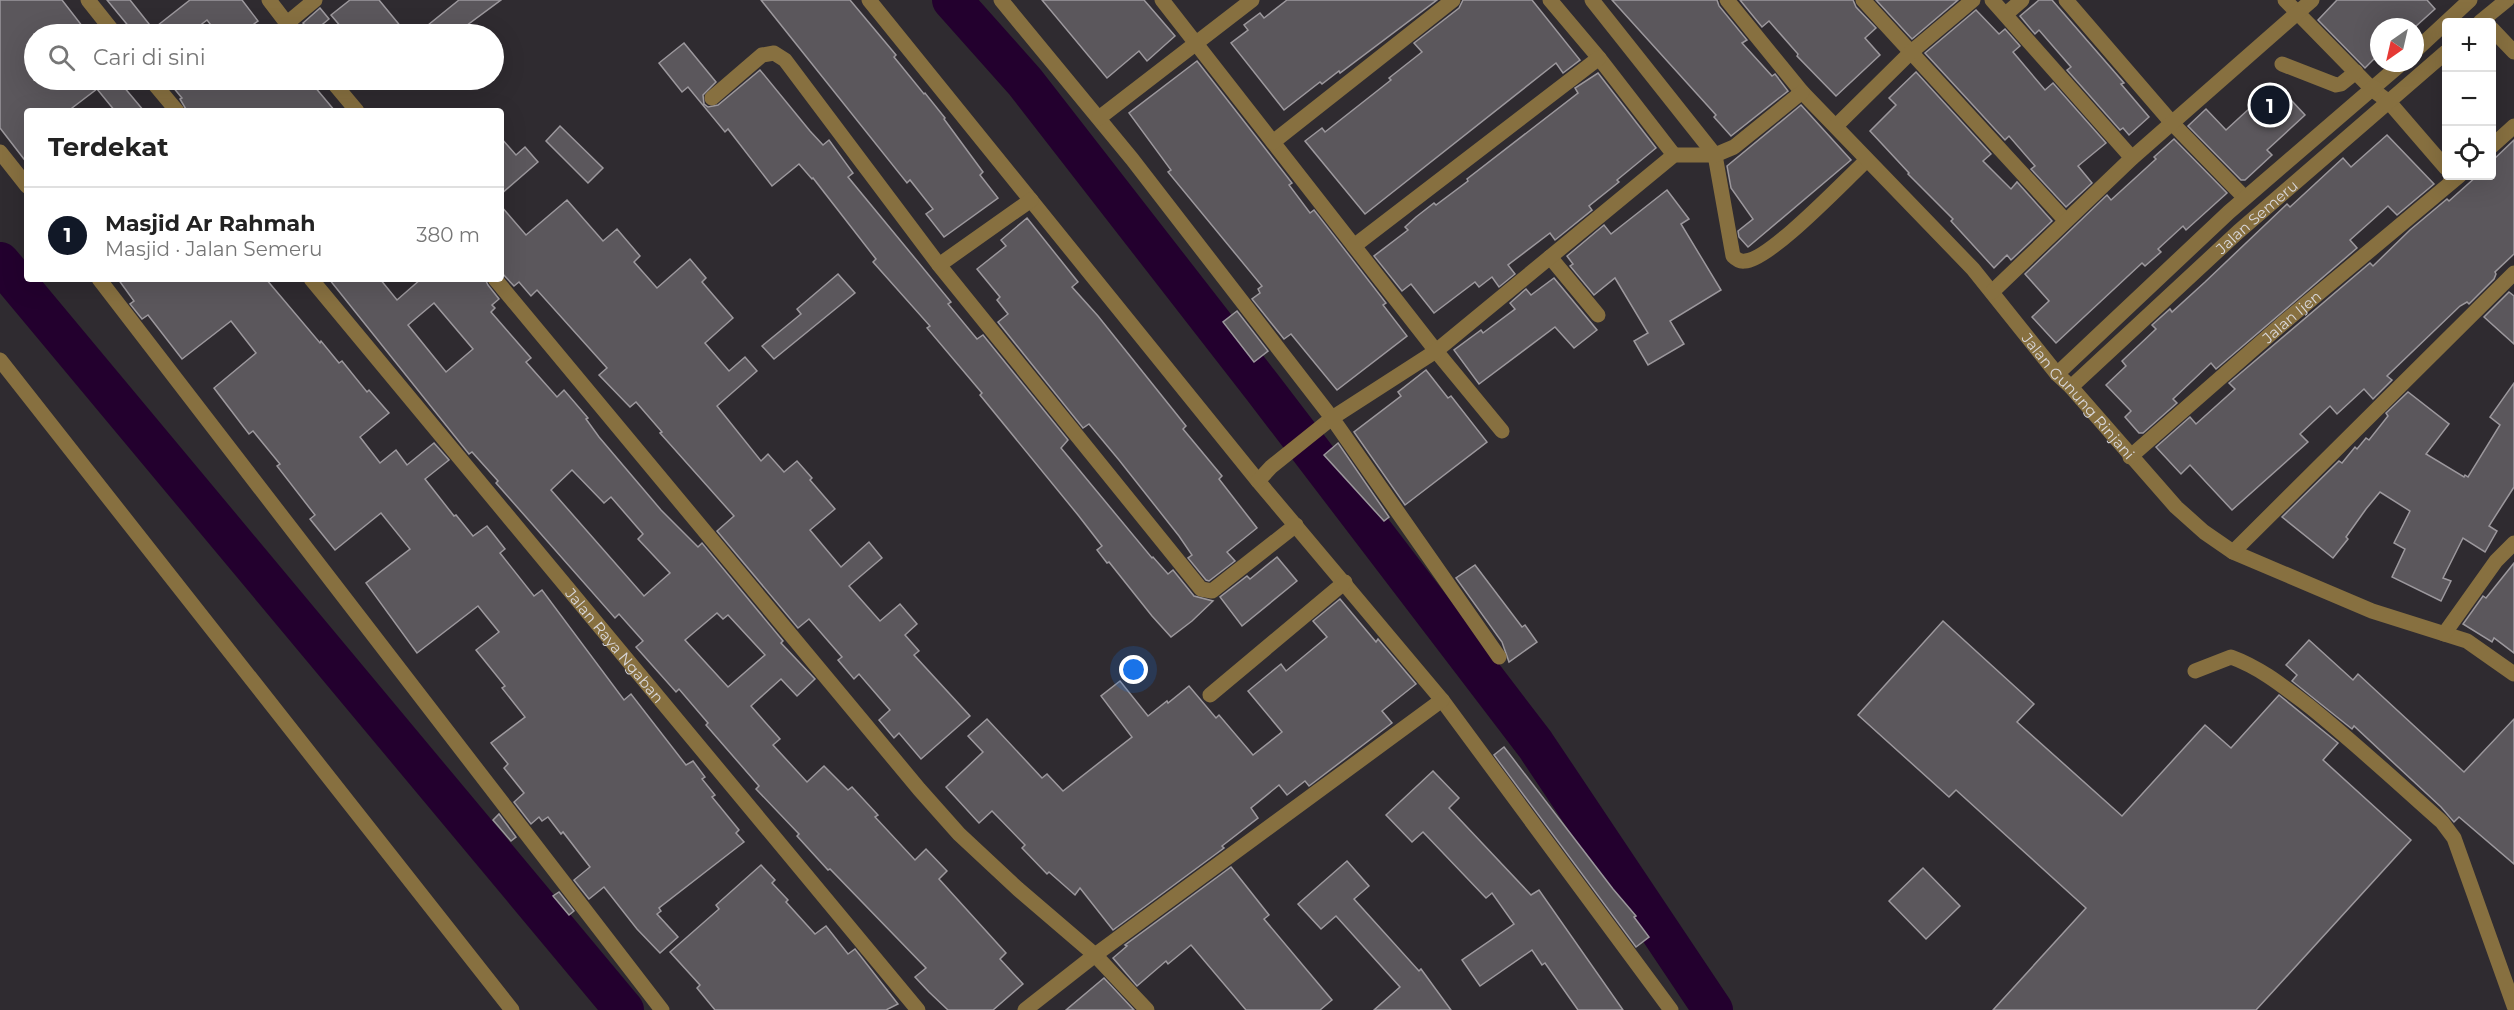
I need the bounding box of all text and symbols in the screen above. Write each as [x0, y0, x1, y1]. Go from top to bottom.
north arrow [2370, 18, 2424, 72]
map controls [2442, 18, 2496, 180]
button: + [2442, 18, 2496, 72]
search box [24, 24, 504, 90]
icon: search [45, 41, 78, 74]
text: Cari di sini [93, 44, 206, 71]
button: − [2442, 72, 2496, 126]
pin: 1 [2250, 82, 2290, 128]
button: locate [2442, 126, 2496, 180]
text: Terdekat [48, 131, 169, 163]
street label: Jalan Semeru [2211, 175, 2301, 258]
text: Masjid Ar Rahmah [105, 210, 315, 237]
text: 1 [64, 223, 71, 247]
text: 380 m [416, 223, 480, 247]
text: Masjid · Jalan Semeru [105, 237, 323, 261]
street label: Jalan Ijen [2257, 286, 2325, 348]
street label: Jalan Gunung Rinjani [2018, 328, 2139, 463]
street label: Jalan Raya Ngaban [561, 583, 668, 707]
your location [1119, 655, 1148, 684]

